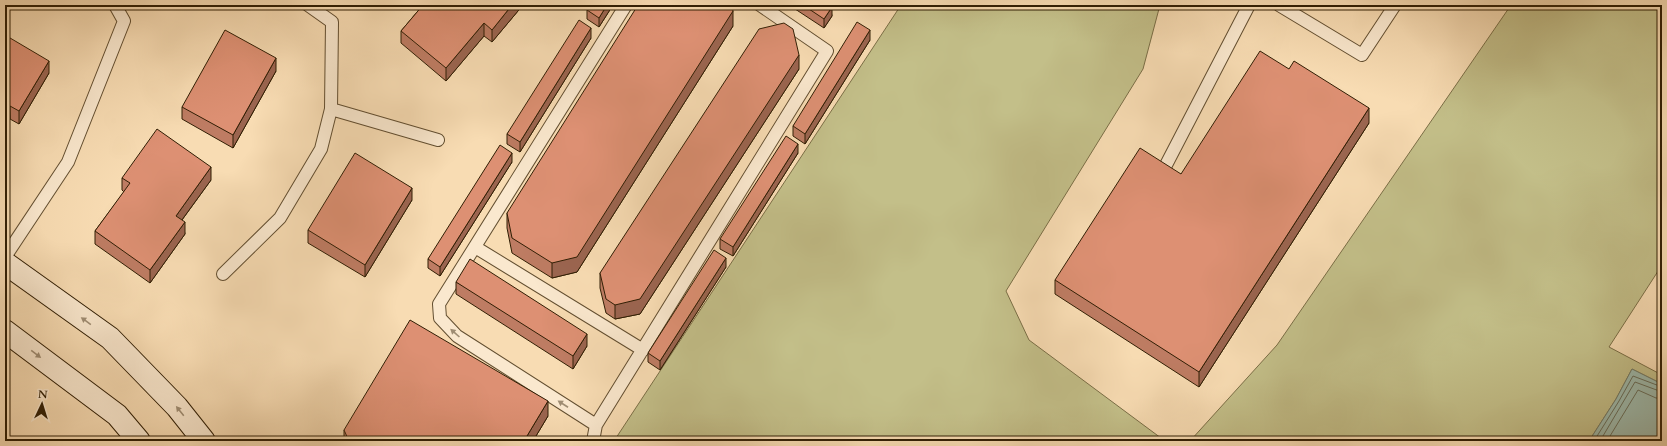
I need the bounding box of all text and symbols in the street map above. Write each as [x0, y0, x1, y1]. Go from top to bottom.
one-way arrow [81, 317, 92, 325]
one-way arrow [450, 328, 460, 337]
one-way arrow [31, 350, 41, 358]
north arrow [22, 384, 62, 424]
text: N [37, 387, 48, 402]
one-way arrow [558, 400, 569, 408]
one-way arrow [175, 405, 184, 416]

